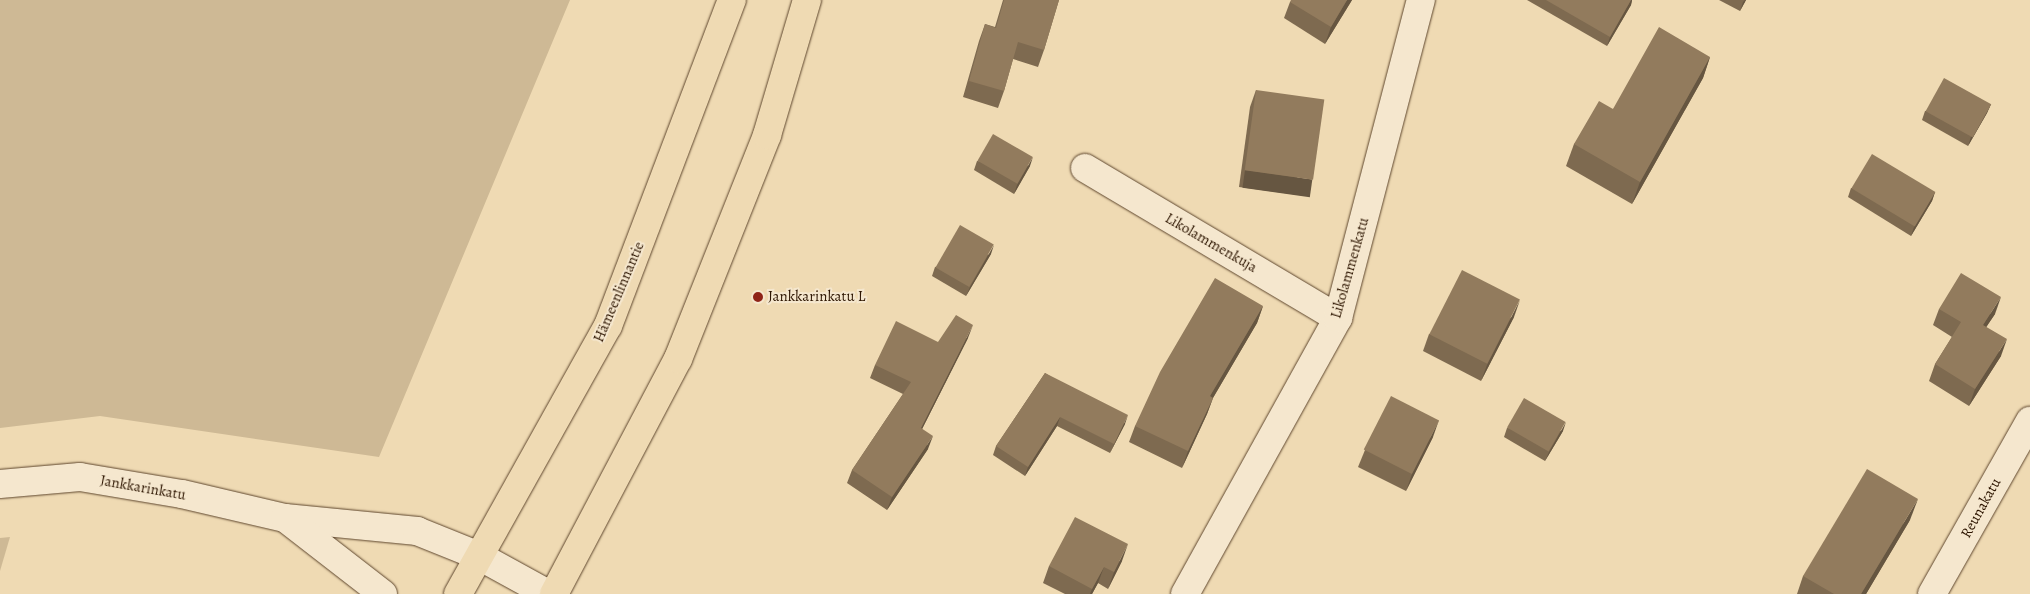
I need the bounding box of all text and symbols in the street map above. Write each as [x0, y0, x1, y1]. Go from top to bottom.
street label: Likolammenkuja [1162, 209, 1260, 277]
street label: Likolammenkatu [1327, 215, 1373, 321]
street label: Hämeenlinnantie [590, 239, 648, 345]
place label: Jankkarinkatu L [768, 288, 865, 306]
marker: Jankkarinkatu L [752, 291, 764, 303]
street label: Jankkarinkatu [99, 472, 187, 504]
street label: Reunakatu [1957, 475, 2005, 541]

